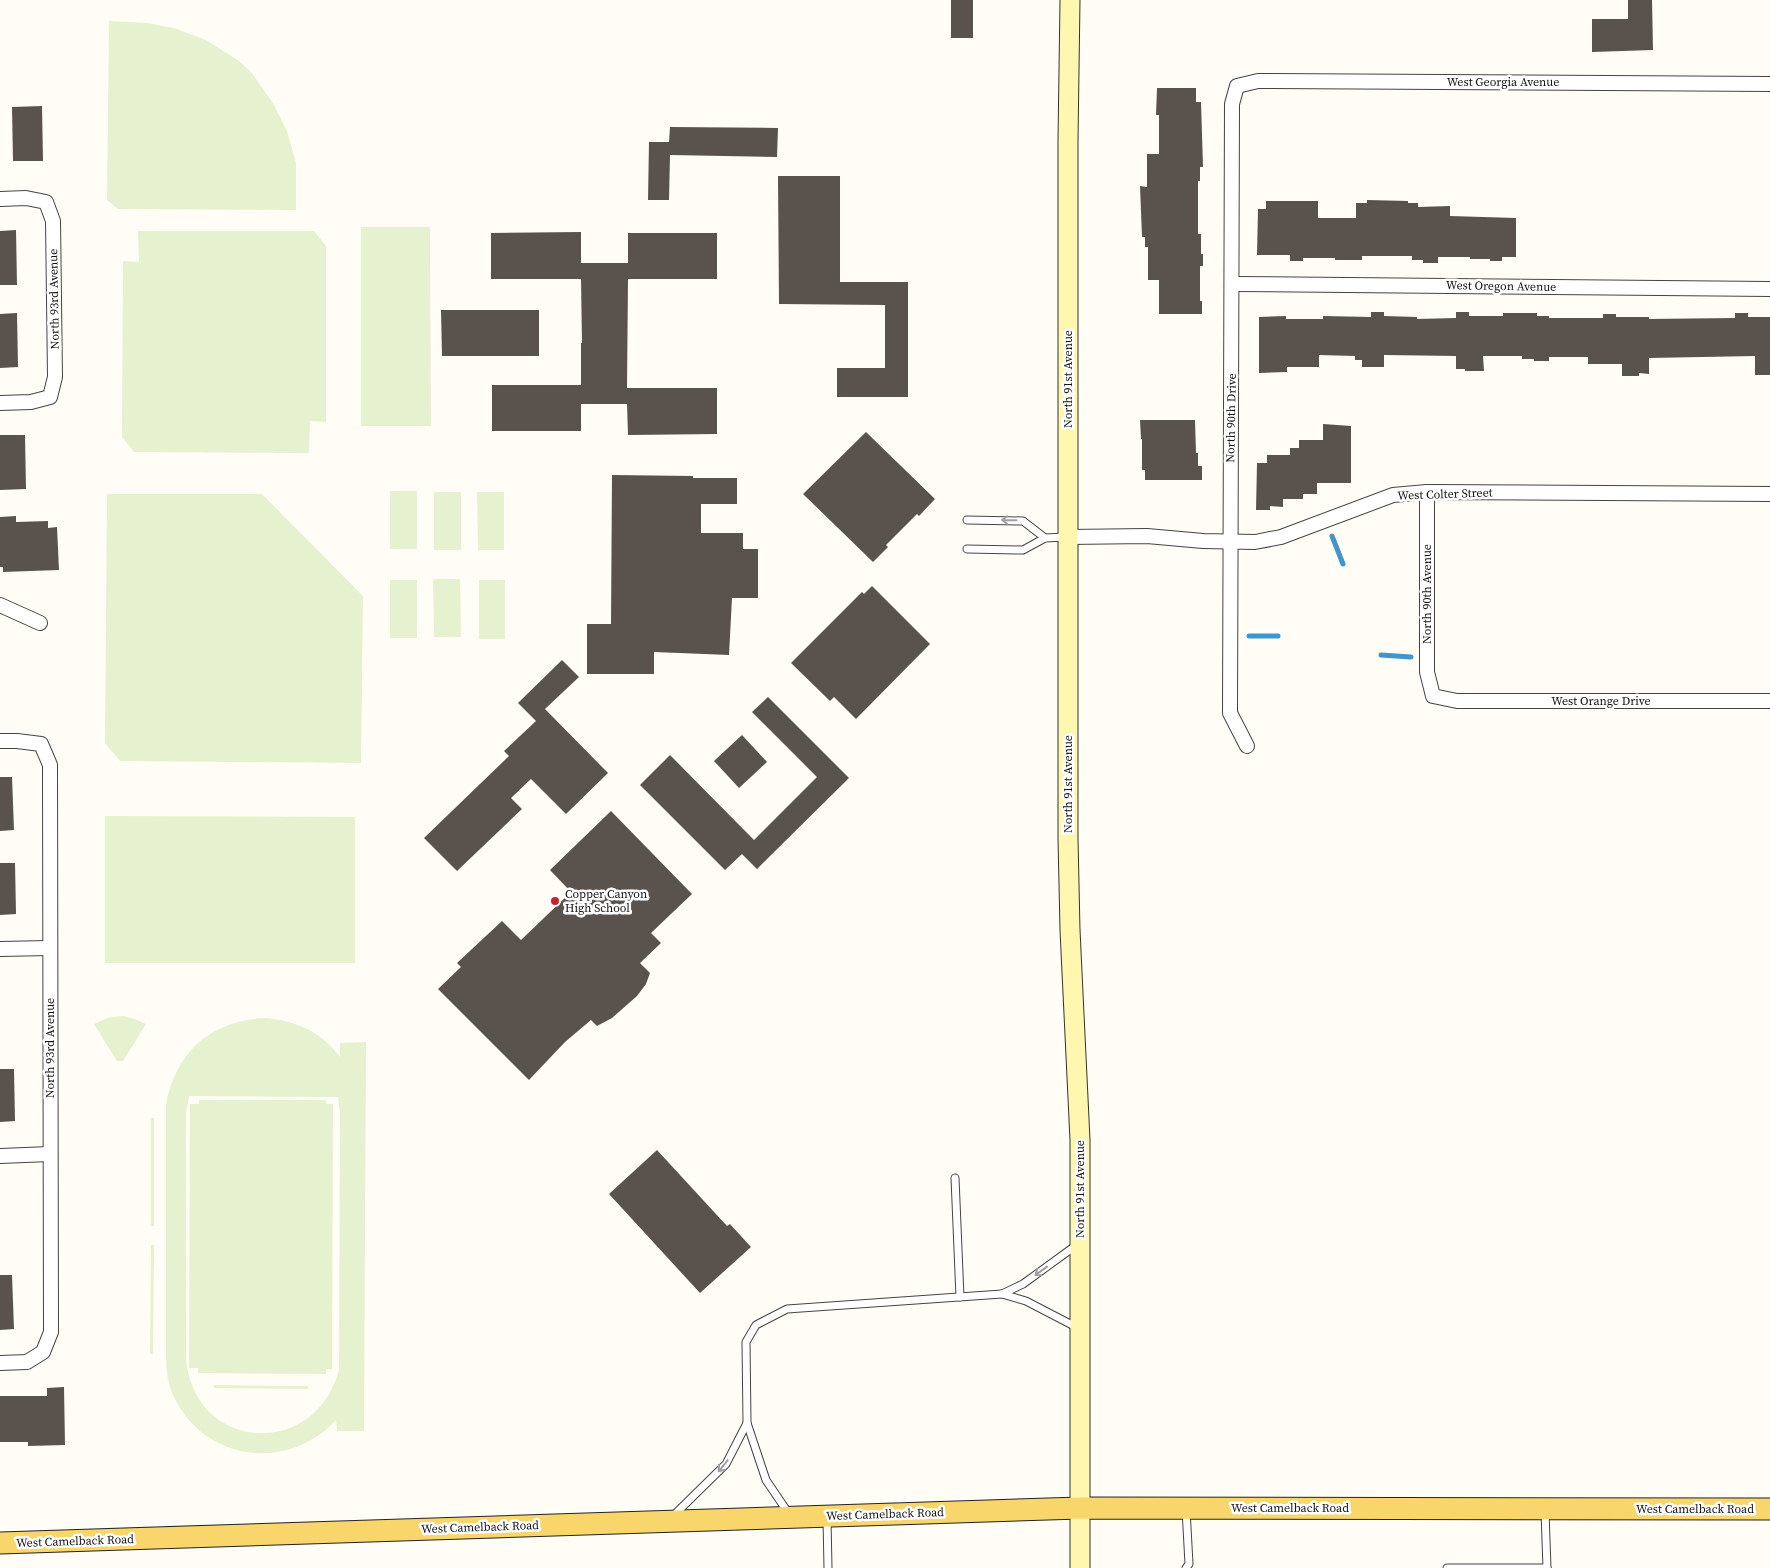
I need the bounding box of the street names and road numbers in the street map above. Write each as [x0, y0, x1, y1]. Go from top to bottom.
street label: West Georgia Avenue [1447, 74, 1559, 90]
street label: North 93rd Avenue [45, 249, 63, 349]
street label: West Oregon Avenue [1446, 277, 1556, 295]
street label: North 91st Avenue [1060, 330, 1076, 428]
street label: North 90th Drive [1222, 373, 1240, 463]
street label: West Colter Street [1397, 484, 1493, 504]
street label: North 90th Avenue [1419, 544, 1435, 644]
street label: West Orange Drive [1551, 693, 1651, 709]
street label: North 91st Avenue [1060, 735, 1076, 833]
street label: North 93rd Avenue [42, 998, 58, 1098]
street label: North 91st Avenue [1072, 1140, 1088, 1238]
street label: West Camelback Road [1231, 1500, 1349, 1516]
street label: West Camelback Road [1636, 1501, 1754, 1517]
street label: West Camelback Road [826, 1504, 944, 1524]
street label: West Camelback Road [421, 1517, 539, 1537]
street label: West Camelback Road [16, 1531, 134, 1551]

